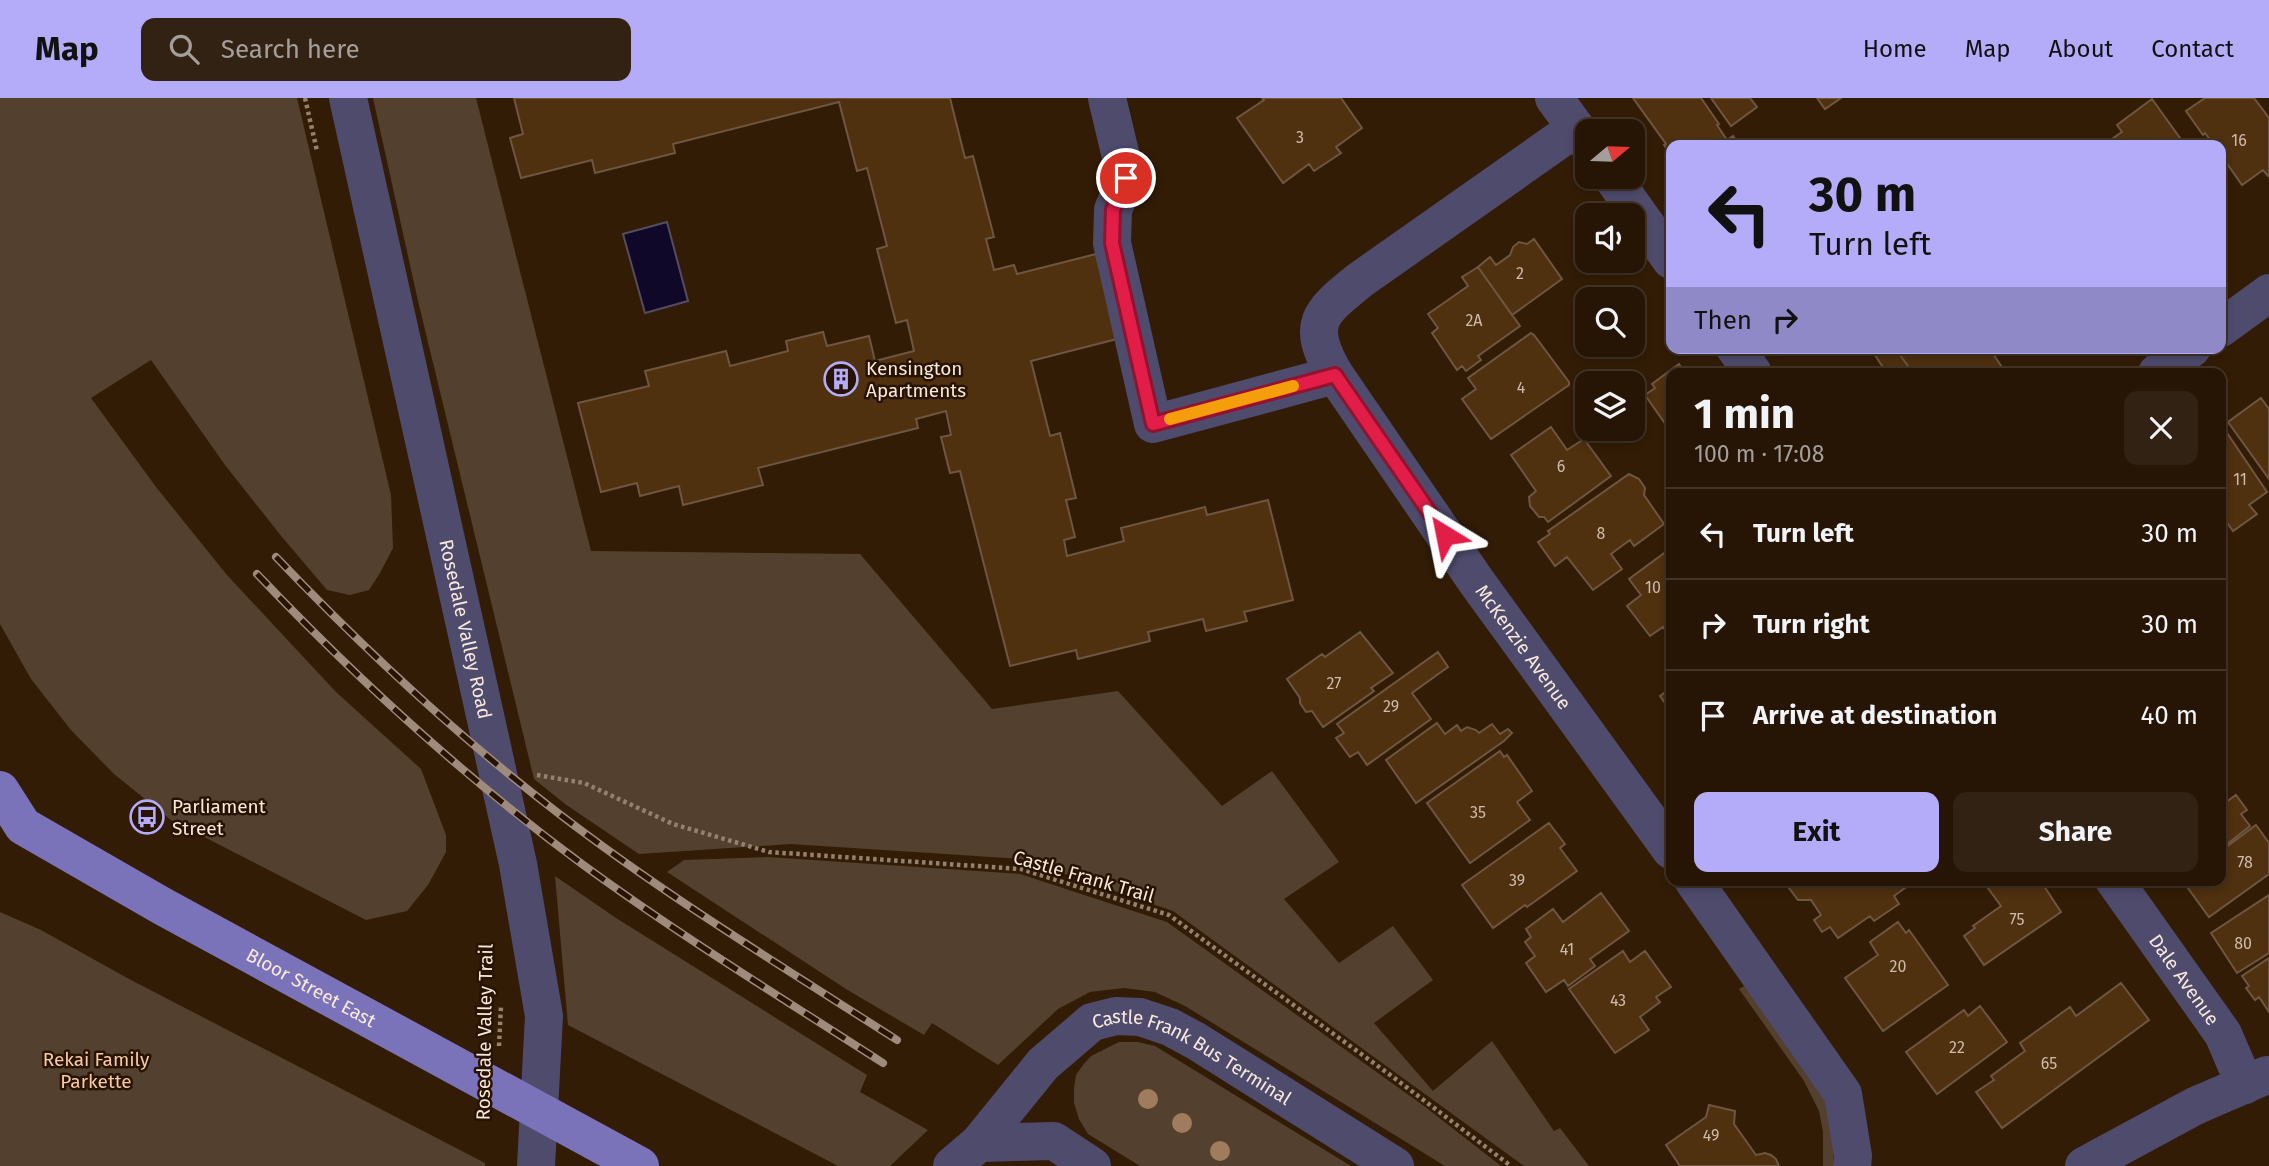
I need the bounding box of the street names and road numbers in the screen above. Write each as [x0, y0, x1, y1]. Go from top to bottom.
street label: Rosedale Valley Road [434, 537, 496, 721]
street label: McKenzie Avenue [1470, 580, 1576, 714]
street label: Castle Frank Trail [1011, 845, 1157, 908]
street label: Dale Avenue [2144, 930, 2224, 1030]
street label: Bloor Street East [242, 943, 380, 1032]
street label: Rosedale Valley Trail [471, 943, 498, 1121]
street label: Castle Frank Bus Terminal [1090, 1005, 1296, 1110]

